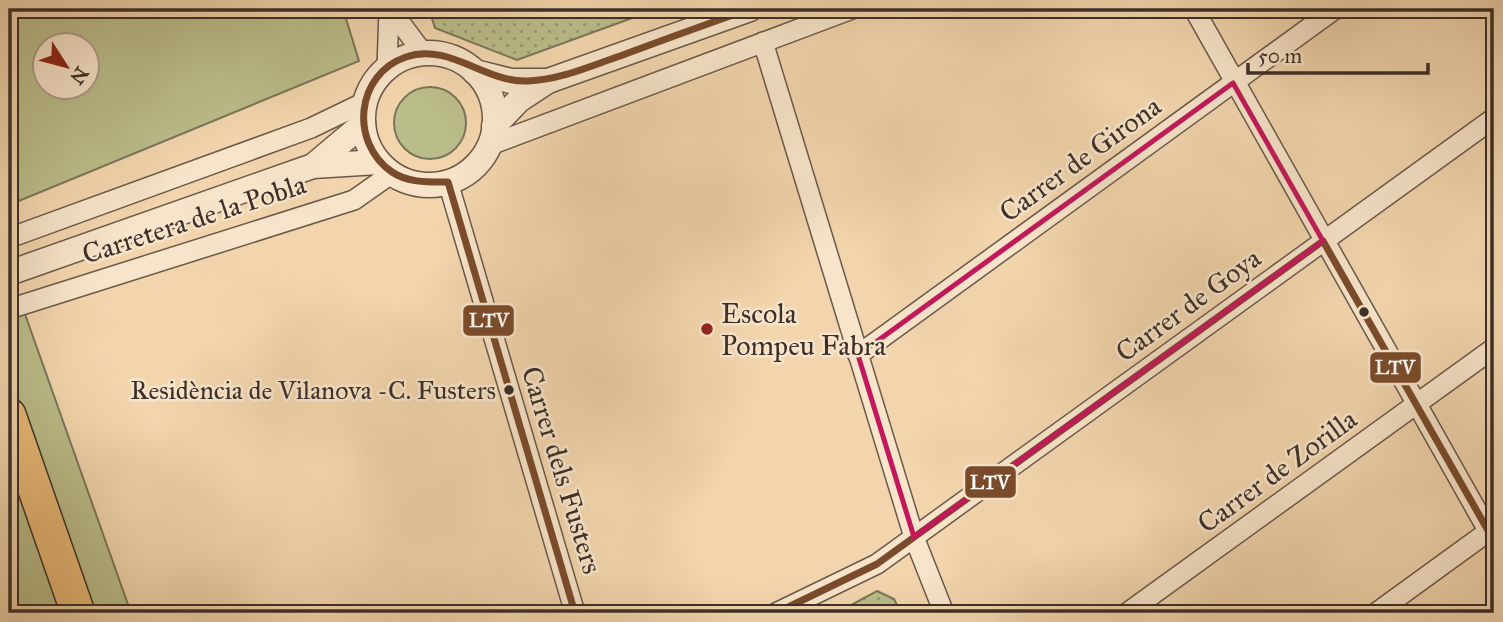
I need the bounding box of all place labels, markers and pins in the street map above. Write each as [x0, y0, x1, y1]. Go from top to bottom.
place label: Escola Pompeu Fabra [721, 296, 886, 363]
unlabelled marker [1357, 305, 1371, 319]
marker: Escola Pompeu Fabra [699, 321, 715, 337]
place label: Residència de Vilanova -C. Fusters [130, 374, 496, 406]
marker: Residència de Vilanova -C. Fusters [502, 383, 516, 397]

